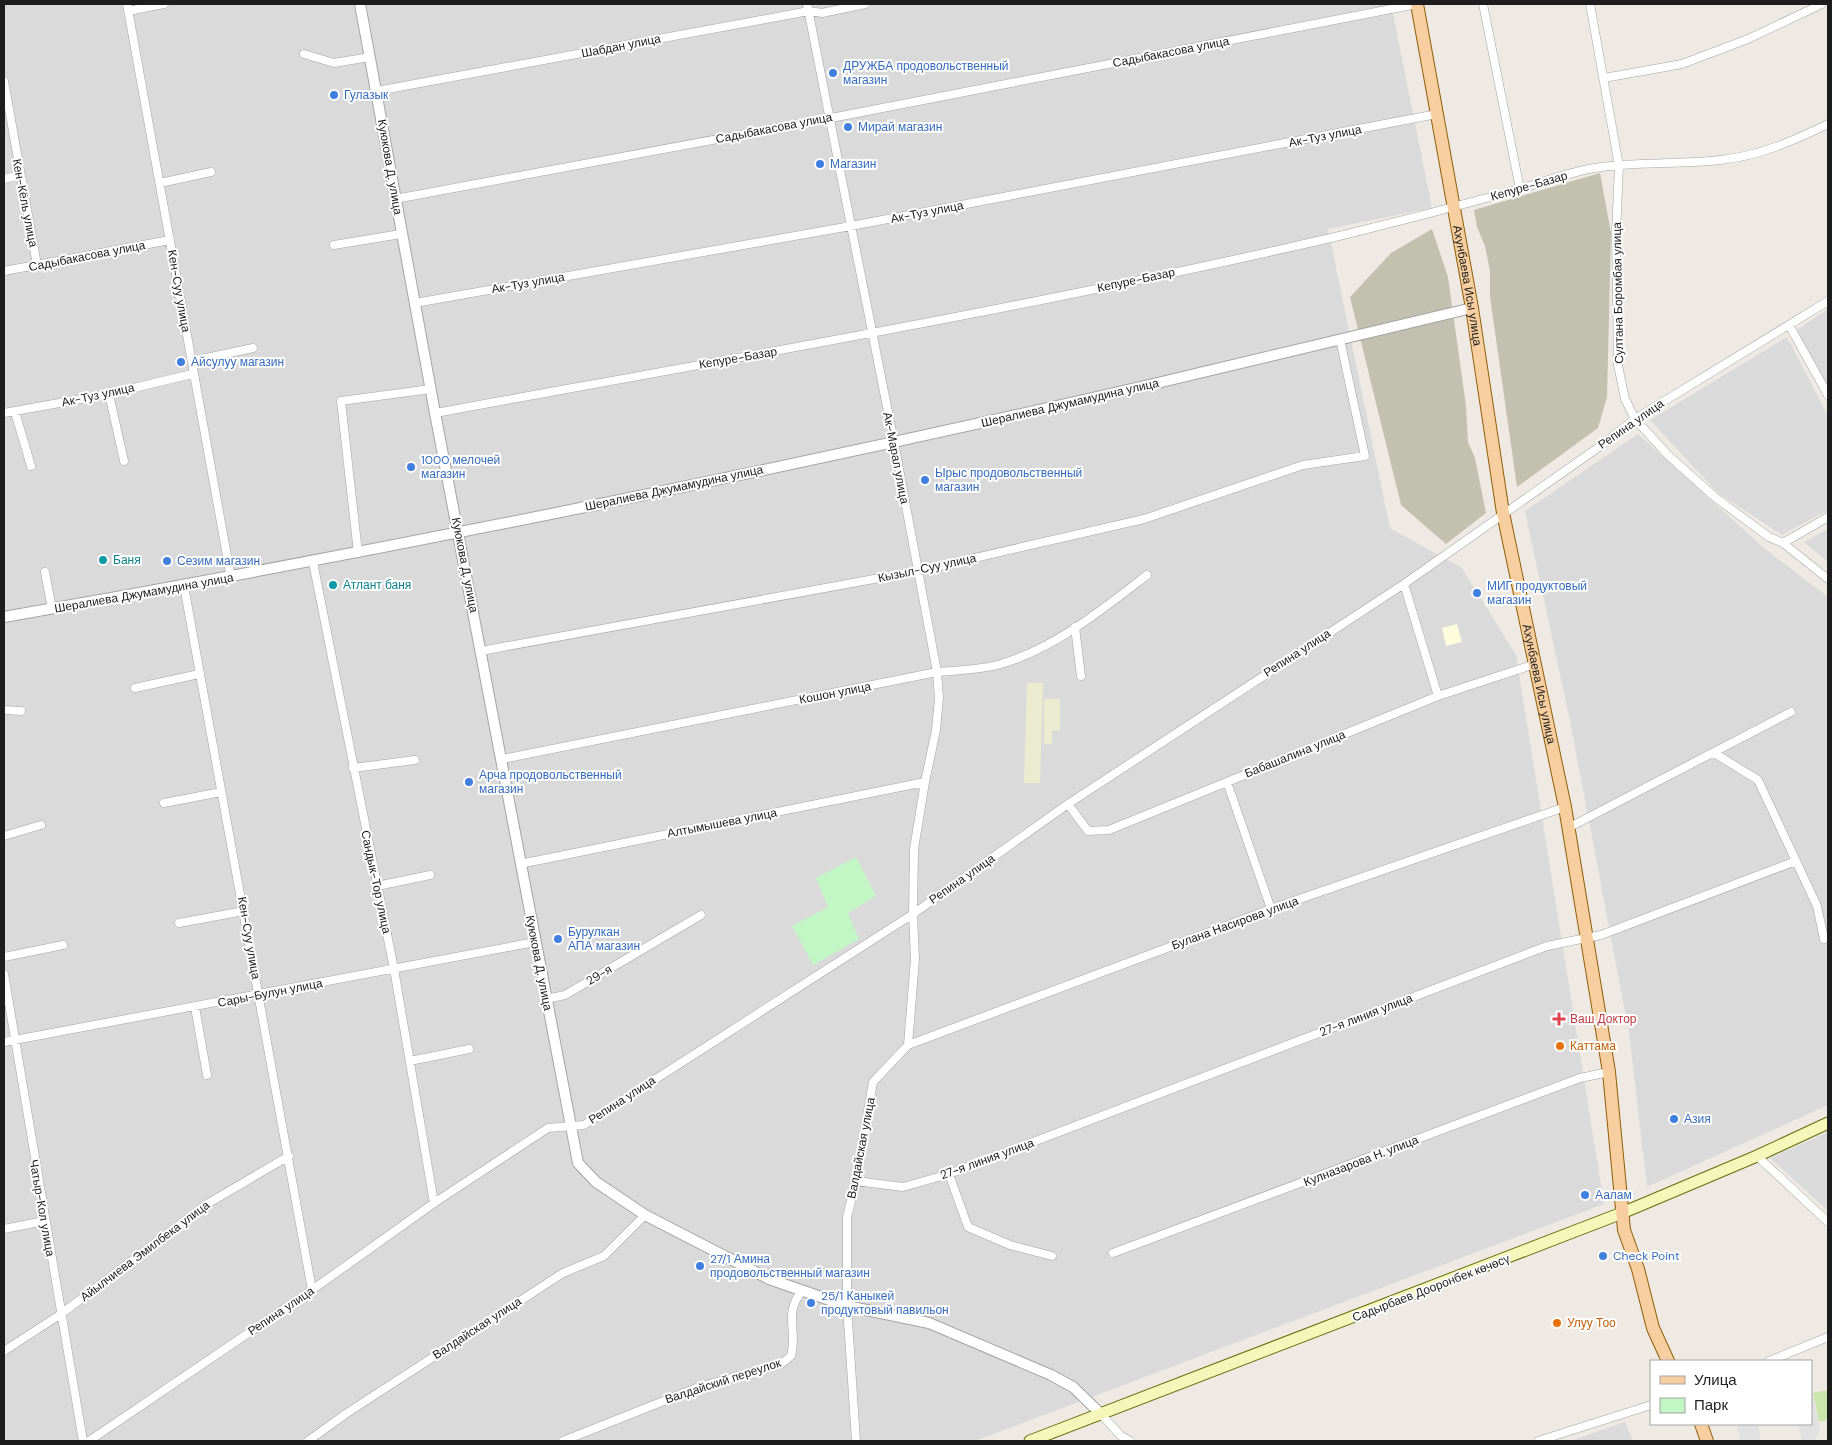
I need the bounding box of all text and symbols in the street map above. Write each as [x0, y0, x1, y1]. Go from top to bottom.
street label: Шабдан улица [580, 30, 662, 62]
street label: Садыбакасова улица [1111, 33, 1231, 71]
place label: ДРУЖБА продовольственный магазин [843, 58, 1009, 88]
marker: ДРУЖБА продовольственный магазин [827, 67, 839, 79]
place label: Гулазык [344, 87, 389, 103]
marker: Гулазык [328, 89, 340, 101]
street label: Садыбакасова улица [714, 109, 834, 147]
street label: Куюкова Д. улица [374, 118, 406, 216]
place label: Мирай магазин [858, 119, 942, 135]
marker: Мирай магазин [842, 121, 854, 133]
street label: Ак-Туз улица [1287, 121, 1363, 151]
place label: Магазин [830, 156, 876, 172]
street label: Кен-Кёль улица [9, 157, 41, 249]
marker: Магазин [814, 158, 826, 170]
street label: Кепуре-Базар [1489, 167, 1570, 205]
street label: Ак-Туз улица [889, 197, 965, 227]
street label: Султана Боромбая улица [1609, 222, 1627, 364]
street label: Ахунбаева Исы улица [1449, 224, 1486, 347]
street label: Садыбакасова улица [27, 237, 147, 275]
street label: Кен-Суу улица [164, 248, 194, 334]
street label: Кепуре-Базар [1096, 264, 1177, 296]
street label: Ак-Туз улица [490, 269, 566, 297]
street label: Кепуре-Базар [698, 343, 779, 373]
place label: Айсулуу магазин [191, 354, 284, 370]
marker: Айсулуу магазин [175, 356, 187, 368]
street label: Шералиева Джумамудина улица [980, 375, 1161, 431]
street label: Ак-Туз улица [60, 379, 136, 411]
street label: Репина улица [1595, 395, 1667, 453]
street label: Ак-Марал улица [879, 411, 913, 506]
place label: 1000 мелочей магазин [421, 452, 500, 482]
marker: 1000 мелочей магазин [405, 461, 417, 473]
street label: Шералиева Джумамудина улица [583, 461, 765, 515]
place label: Ырыс продовольственный магазин [935, 465, 1082, 495]
marker: Ырыс продовольственный магазин [919, 474, 931, 486]
street label: Куюкова Д. улица [448, 516, 482, 614]
street label: Кызыл-Суу улица [876, 550, 978, 586]
place label: Баня [113, 552, 141, 568]
place label: Сезим магазин [177, 553, 260, 569]
marker: Баня [97, 554, 109, 566]
marker: Сезим магазин [161, 555, 173, 567]
street label: Шералиева Джумамудина улица [53, 569, 235, 617]
place label: Атлант баня [343, 577, 411, 593]
place label: МИГ продуктовый магазин [1487, 578, 1587, 608]
marker: Атлант баня [327, 579, 339, 591]
marker: МИГ продуктовый магазин [1471, 587, 1483, 599]
street label: Ахунбаева Исы улица [1519, 623, 1560, 746]
street label: Репина улица [1260, 625, 1334, 681]
street label: Кошон улица [798, 678, 873, 708]
street label: Бабашалина улица [1242, 726, 1348, 782]
place label: Арча продовольственный магазин [479, 767, 622, 797]
marker: Арча продовольственный магазин [463, 776, 475, 788]
street label: Алтымышева улица [666, 804, 779, 841]
street label: Сандык-Тор улица [357, 829, 395, 936]
street label: Репина улица [926, 850, 998, 908]
street label: Булана Насирова улица [1169, 892, 1301, 953]
street label: Кен-Суу улица [234, 895, 264, 981]
street label: Куюкова Д. улица [522, 914, 556, 1012]
place label: Бурулкан АПА магазин [568, 924, 640, 954]
marker: Бурулкан АПА магазин [552, 933, 564, 945]
street label: 29-я [583, 961, 615, 989]
street label: Сары-Булун улица [216, 975, 324, 1011]
street label: 27-я линия улица [1317, 990, 1415, 1040]
place label: Ваш Доктор [1570, 1011, 1637, 1027]
marker: Ваш Доктор [1552, 1012, 1566, 1026]
place label: Каттама [1570, 1038, 1616, 1054]
marker: Каттама [1554, 1040, 1566, 1052]
street label: Репина улица [585, 1072, 659, 1128]
street label: Валдайская улица [843, 1096, 879, 1200]
place label: Азия [1684, 1111, 1711, 1127]
marker: Азия [1668, 1113, 1680, 1125]
street label: Кулназарова Н. улица [1301, 1132, 1421, 1190]
street label: 27-я линия улица [938, 1135, 1036, 1183]
street label: Чатыр-Кол улица [26, 1158, 58, 1258]
place label: Аалам [1595, 1187, 1632, 1203]
marker: Аалам [1579, 1189, 1591, 1201]
street label: Айылчиева Эмилбека улица [77, 1197, 213, 1305]
place label: Check Point [1613, 1248, 1680, 1264]
marker: Check Point [1597, 1250, 1609, 1262]
place label: 27/1 Амина продовольственный магазин [710, 1251, 870, 1281]
street label: Садырбаев Дооронбек көчөсү [1350, 1251, 1512, 1325]
marker: 27/1 Амина продовольственный магазин [694, 1260, 706, 1272]
street label: Репина улица [245, 1283, 318, 1339]
place label: 25/1 Каныкей продуктовый павильон [821, 1288, 949, 1318]
street label: Валдайская улица [429, 1293, 525, 1363]
marker: 25/1 Каныкей продуктовый павильон [805, 1297, 817, 1309]
place label: Улуу Тоо [1567, 1315, 1616, 1331]
marker: Улуу Тоо [1551, 1317, 1563, 1329]
street label: Валдайский переулок [663, 1354, 784, 1407]
legend [1650, 1360, 1812, 1425]
text: Улица [1694, 1370, 1737, 1390]
text: Парк [1694, 1395, 1728, 1415]

